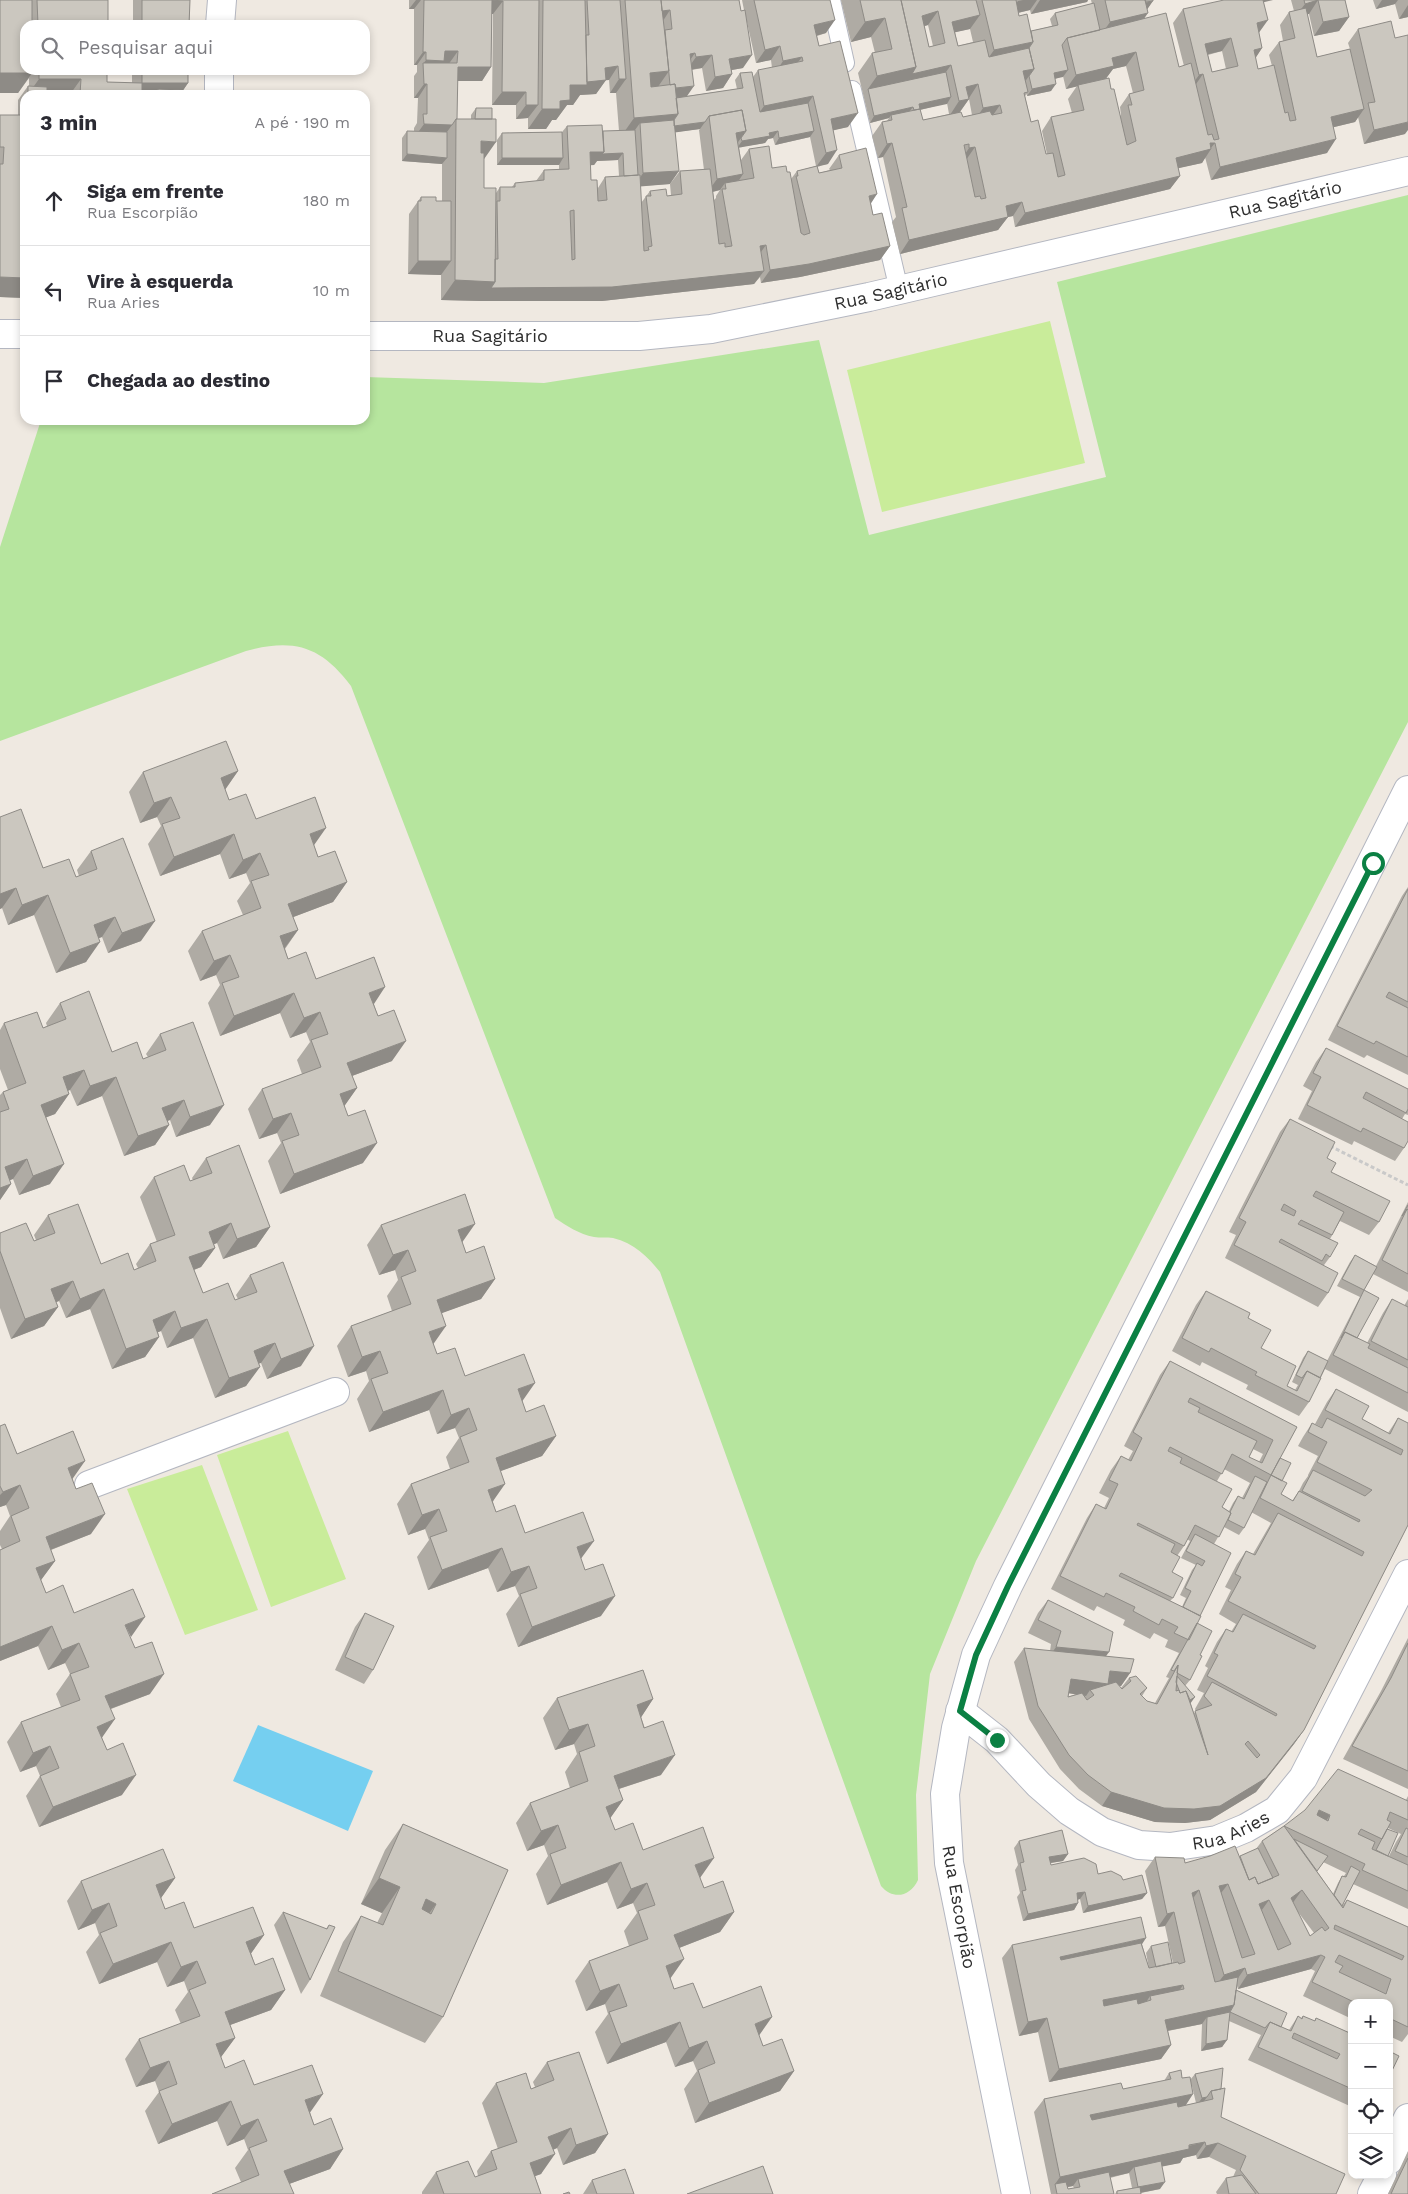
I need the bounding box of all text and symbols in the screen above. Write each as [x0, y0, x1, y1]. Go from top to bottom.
search box [20, 20, 370, 75]
icon: search [38, 34, 66, 62]
text: Pesquisar aqui [78, 36, 213, 59]
text: 3 min [40, 110, 97, 135]
text: A pé · 190 m [254, 113, 350, 132]
street label: Rua Sagitário [1227, 176, 1344, 223]
text: Siga em frente [87, 180, 224, 203]
icon: ahead [40, 187, 68, 215]
text: 180 m [303, 191, 350, 210]
text: Rua Escorpião [87, 203, 198, 222]
street label: Rua Sagitário [832, 268, 949, 314]
text: Vire à esquerda [87, 270, 233, 293]
icon: left [40, 277, 68, 305]
text: 10 m [313, 281, 350, 300]
text: Rua Aries [87, 293, 160, 312]
street label: Rua Sagitário [432, 325, 548, 346]
icon: arrive [40, 367, 68, 395]
text: Chegada ao destino [87, 369, 270, 392]
route start [1362, 852, 1385, 875]
route end [986, 1729, 1009, 1752]
street label: Rua Aries [1190, 1806, 1273, 1854]
street label: Rua Escorpião [938, 1844, 981, 1970]
map controls [1348, 1999, 1393, 2179]
button: + [1348, 1999, 1393, 2044]
button: − [1348, 2044, 1393, 2089]
button: locate [1348, 2089, 1393, 2134]
button: layers [1348, 2134, 1393, 2179]

